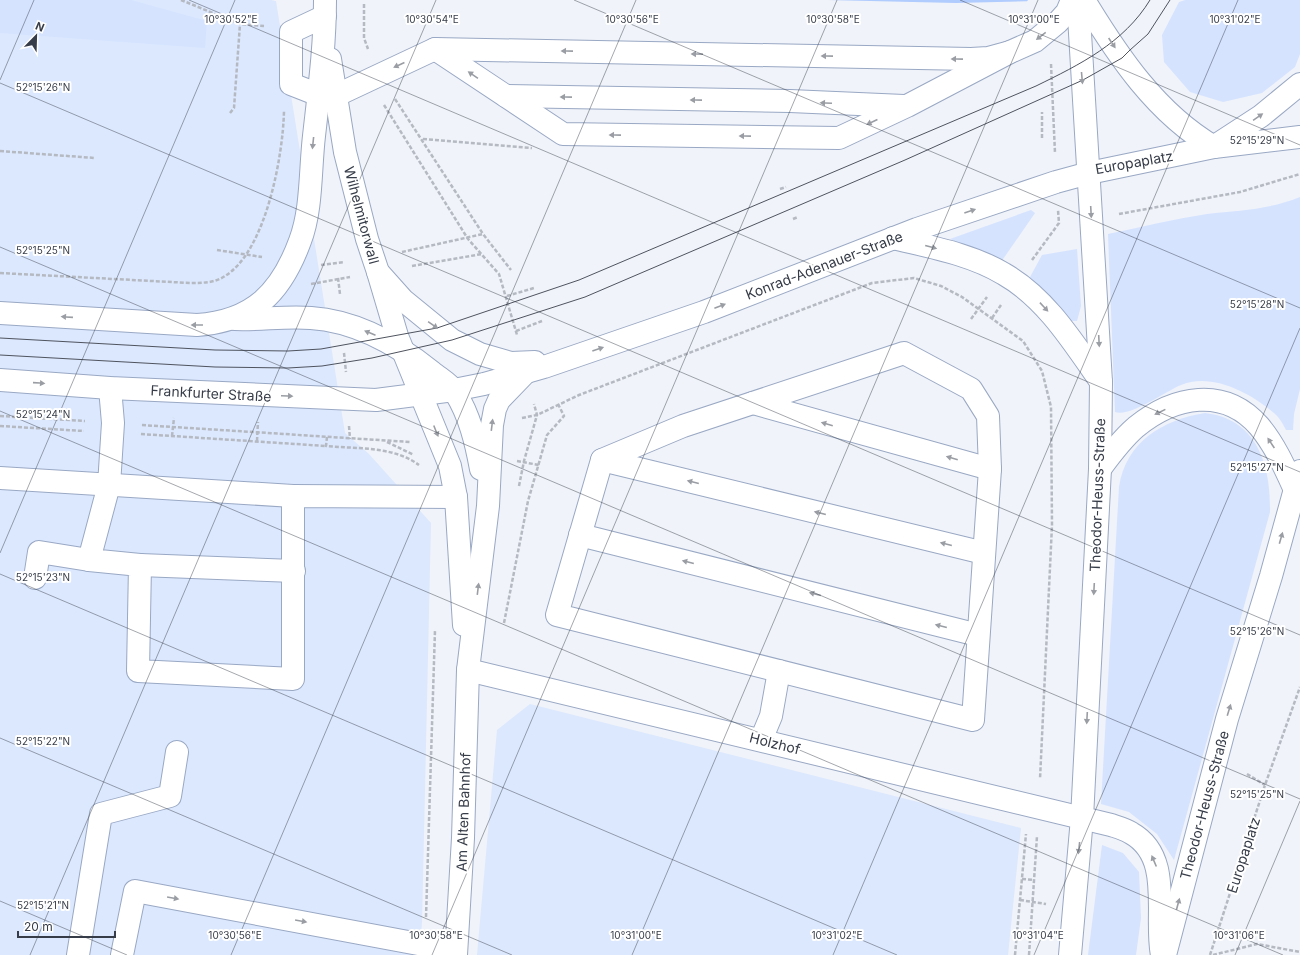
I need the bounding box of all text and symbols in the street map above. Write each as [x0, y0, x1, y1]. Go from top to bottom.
text: 10°30'52"E [204, 13, 258, 25]
text: 10°30'54"E [405, 13, 459, 25]
text: 10°30'56"E [605, 13, 659, 25]
text: 10°30'58"E [806, 13, 860, 25]
text: 10°31'00"E [1008, 13, 1060, 25]
text: 10°31'02"E [1209, 13, 1261, 25]
north arrow [16, 16, 56, 56]
text: N [33, 19, 47, 35]
one-way arrow [1035, 32, 1046, 41]
one-way arrow [1108, 38, 1116, 48]
one-way arrow [560, 48, 573, 54]
one-way arrow [691, 50, 703, 57]
one-way arrow [820, 53, 833, 59]
one-way arrow [951, 55, 963, 62]
one-way arrow [394, 62, 405, 68]
one-way arrow [468, 71, 479, 79]
one-way arrow [1079, 72, 1086, 84]
text: 52°15'26"N [16, 81, 70, 93]
one-way arrow [559, 94, 572, 100]
one-way arrow [690, 96, 702, 103]
one-way arrow [820, 99, 832, 106]
one-way arrow [1253, 113, 1263, 121]
one-way arrow [866, 119, 878, 125]
one-way arrow [608, 132, 621, 138]
one-way arrow [738, 133, 751, 139]
text: 52°15'29"N [1230, 134, 1284, 146]
one-way arrow [310, 137, 316, 149]
street label: Europaplatz [1094, 147, 1174, 177]
street label: Wilhelmitorwall [341, 164, 383, 266]
one-way arrow [1088, 206, 1095, 218]
one-way arrow [964, 208, 976, 214]
street label: Konrad-Adenauer-Straße [743, 227, 905, 303]
text: 52°15'25"N [16, 244, 70, 256]
one-way arrow [926, 244, 938, 250]
text: 52°15'28"N [1230, 298, 1284, 310]
one-way arrow [1040, 302, 1049, 312]
one-way arrow [715, 303, 727, 309]
one-way arrow [61, 314, 73, 321]
one-way arrow [428, 321, 438, 329]
one-way arrow [190, 322, 203, 328]
one-way arrow [363, 329, 375, 335]
one-way arrow [1095, 335, 1102, 347]
one-way arrow [592, 346, 604, 352]
one-way arrow [33, 379, 45, 386]
street label: Frankfurter Straße [150, 381, 272, 405]
one-way arrow [281, 393, 293, 400]
text: 52°15'24"N [16, 408, 70, 420]
one-way arrow [1155, 409, 1166, 415]
street label: Theodor-Heuss-Straße [1086, 418, 1108, 572]
one-way arrow [489, 419, 496, 431]
one-way arrow [820, 420, 833, 426]
one-way arrow [434, 426, 440, 438]
one-way arrow [1267, 438, 1275, 448]
one-way arrow [946, 455, 958, 461]
text: 52°15'27"N [1230, 461, 1284, 473]
one-way arrow [687, 479, 699, 485]
one-way arrow [813, 510, 825, 516]
one-way arrow [1279, 532, 1285, 545]
one-way arrow [940, 540, 952, 546]
one-way arrow [682, 559, 695, 565]
text: 52°15'23"N [16, 571, 70, 583]
one-way arrow [475, 583, 481, 595]
one-way arrow [1091, 583, 1097, 596]
one-way arrow [808, 591, 820, 597]
one-way arrow [934, 623, 946, 629]
text: 52°15'26"N [1230, 625, 1284, 637]
one-way arrow [1226, 704, 1232, 716]
one-way arrow [1084, 712, 1091, 724]
street label: Holzhof [748, 728, 802, 758]
street label: Theodor-Heuss-Straße [1176, 729, 1232, 881]
text: 52°15'22"N [16, 735, 70, 747]
street label: Am Alten Bahnhof [452, 752, 474, 872]
text: 52°15'25"N [1230, 788, 1284, 800]
street label: Europaplatz [1223, 815, 1263, 895]
one-way arrow [1076, 842, 1082, 854]
one-way arrow [1150, 855, 1156, 867]
one-way arrow [167, 896, 179, 902]
one-way arrow [1175, 897, 1181, 909]
text: 52°15'21"N [17, 899, 69, 911]
scale bar [18, 913, 115, 939]
one-way arrow [295, 918, 307, 924]
text: 20 m [24, 919, 53, 934]
text: 10°30'56"E [208, 929, 262, 941]
text: 10°30'58"E [409, 929, 463, 941]
text: 10°31'00"E [610, 929, 662, 941]
text: 10°31'02"E [811, 929, 863, 941]
text: 10°31'04"E [1012, 929, 1064, 941]
text: 10°31'06"E [1213, 929, 1265, 941]

